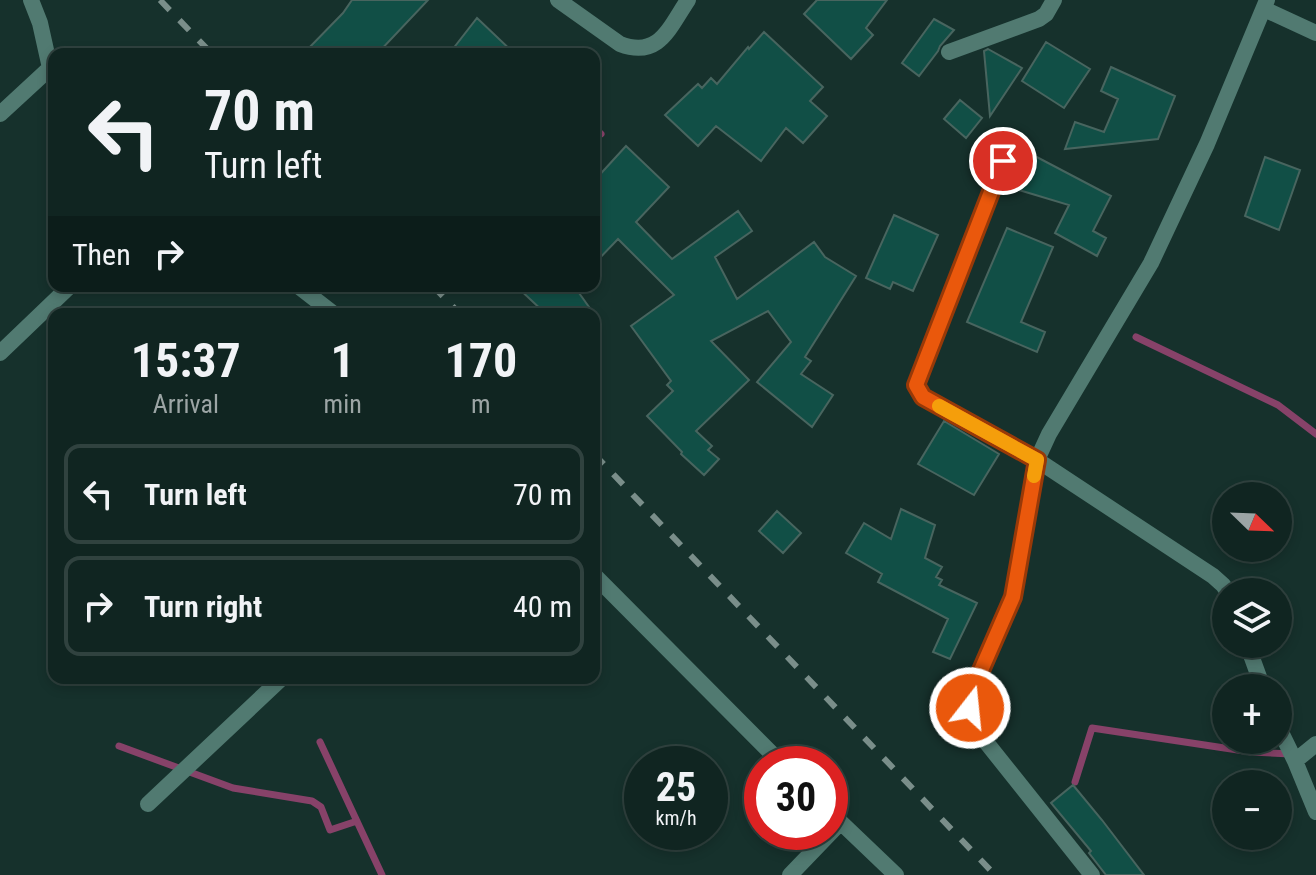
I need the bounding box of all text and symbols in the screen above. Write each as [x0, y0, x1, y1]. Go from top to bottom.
text: 70 m [204, 78, 315, 144]
icon: left [72, 80, 176, 184]
pin [969, 127, 1037, 195]
icon: arrive [981, 139, 1025, 183]
text: Turn left [204, 145, 322, 187]
icon: right [147, 232, 191, 276]
text: Then [72, 237, 131, 272]
text: 15:37 [131, 332, 241, 389]
text: 1 [331, 332, 355, 389]
text: 170 [444, 332, 517, 389]
text: Arrival [153, 389, 219, 419]
text: min [324, 389, 362, 419]
text: m [471, 389, 491, 419]
icon: left [76, 472, 120, 516]
text: Turn left [144, 477, 247, 512]
text: 70 m [513, 477, 572, 512]
north arrow [1212, 482, 1292, 562]
map controls [1212, 482, 1292, 850]
button: layers [1212, 578, 1292, 658]
icon: right [76, 584, 120, 628]
text: Turn right [144, 589, 262, 624]
text: 40 m [513, 589, 572, 624]
position arrow [928, 666, 1012, 750]
button: + [1212, 674, 1292, 754]
speed limit sign: 30 [744, 746, 848, 850]
text: 25 [656, 764, 696, 811]
button: − [1212, 770, 1292, 850]
text: km/h [655, 806, 697, 830]

